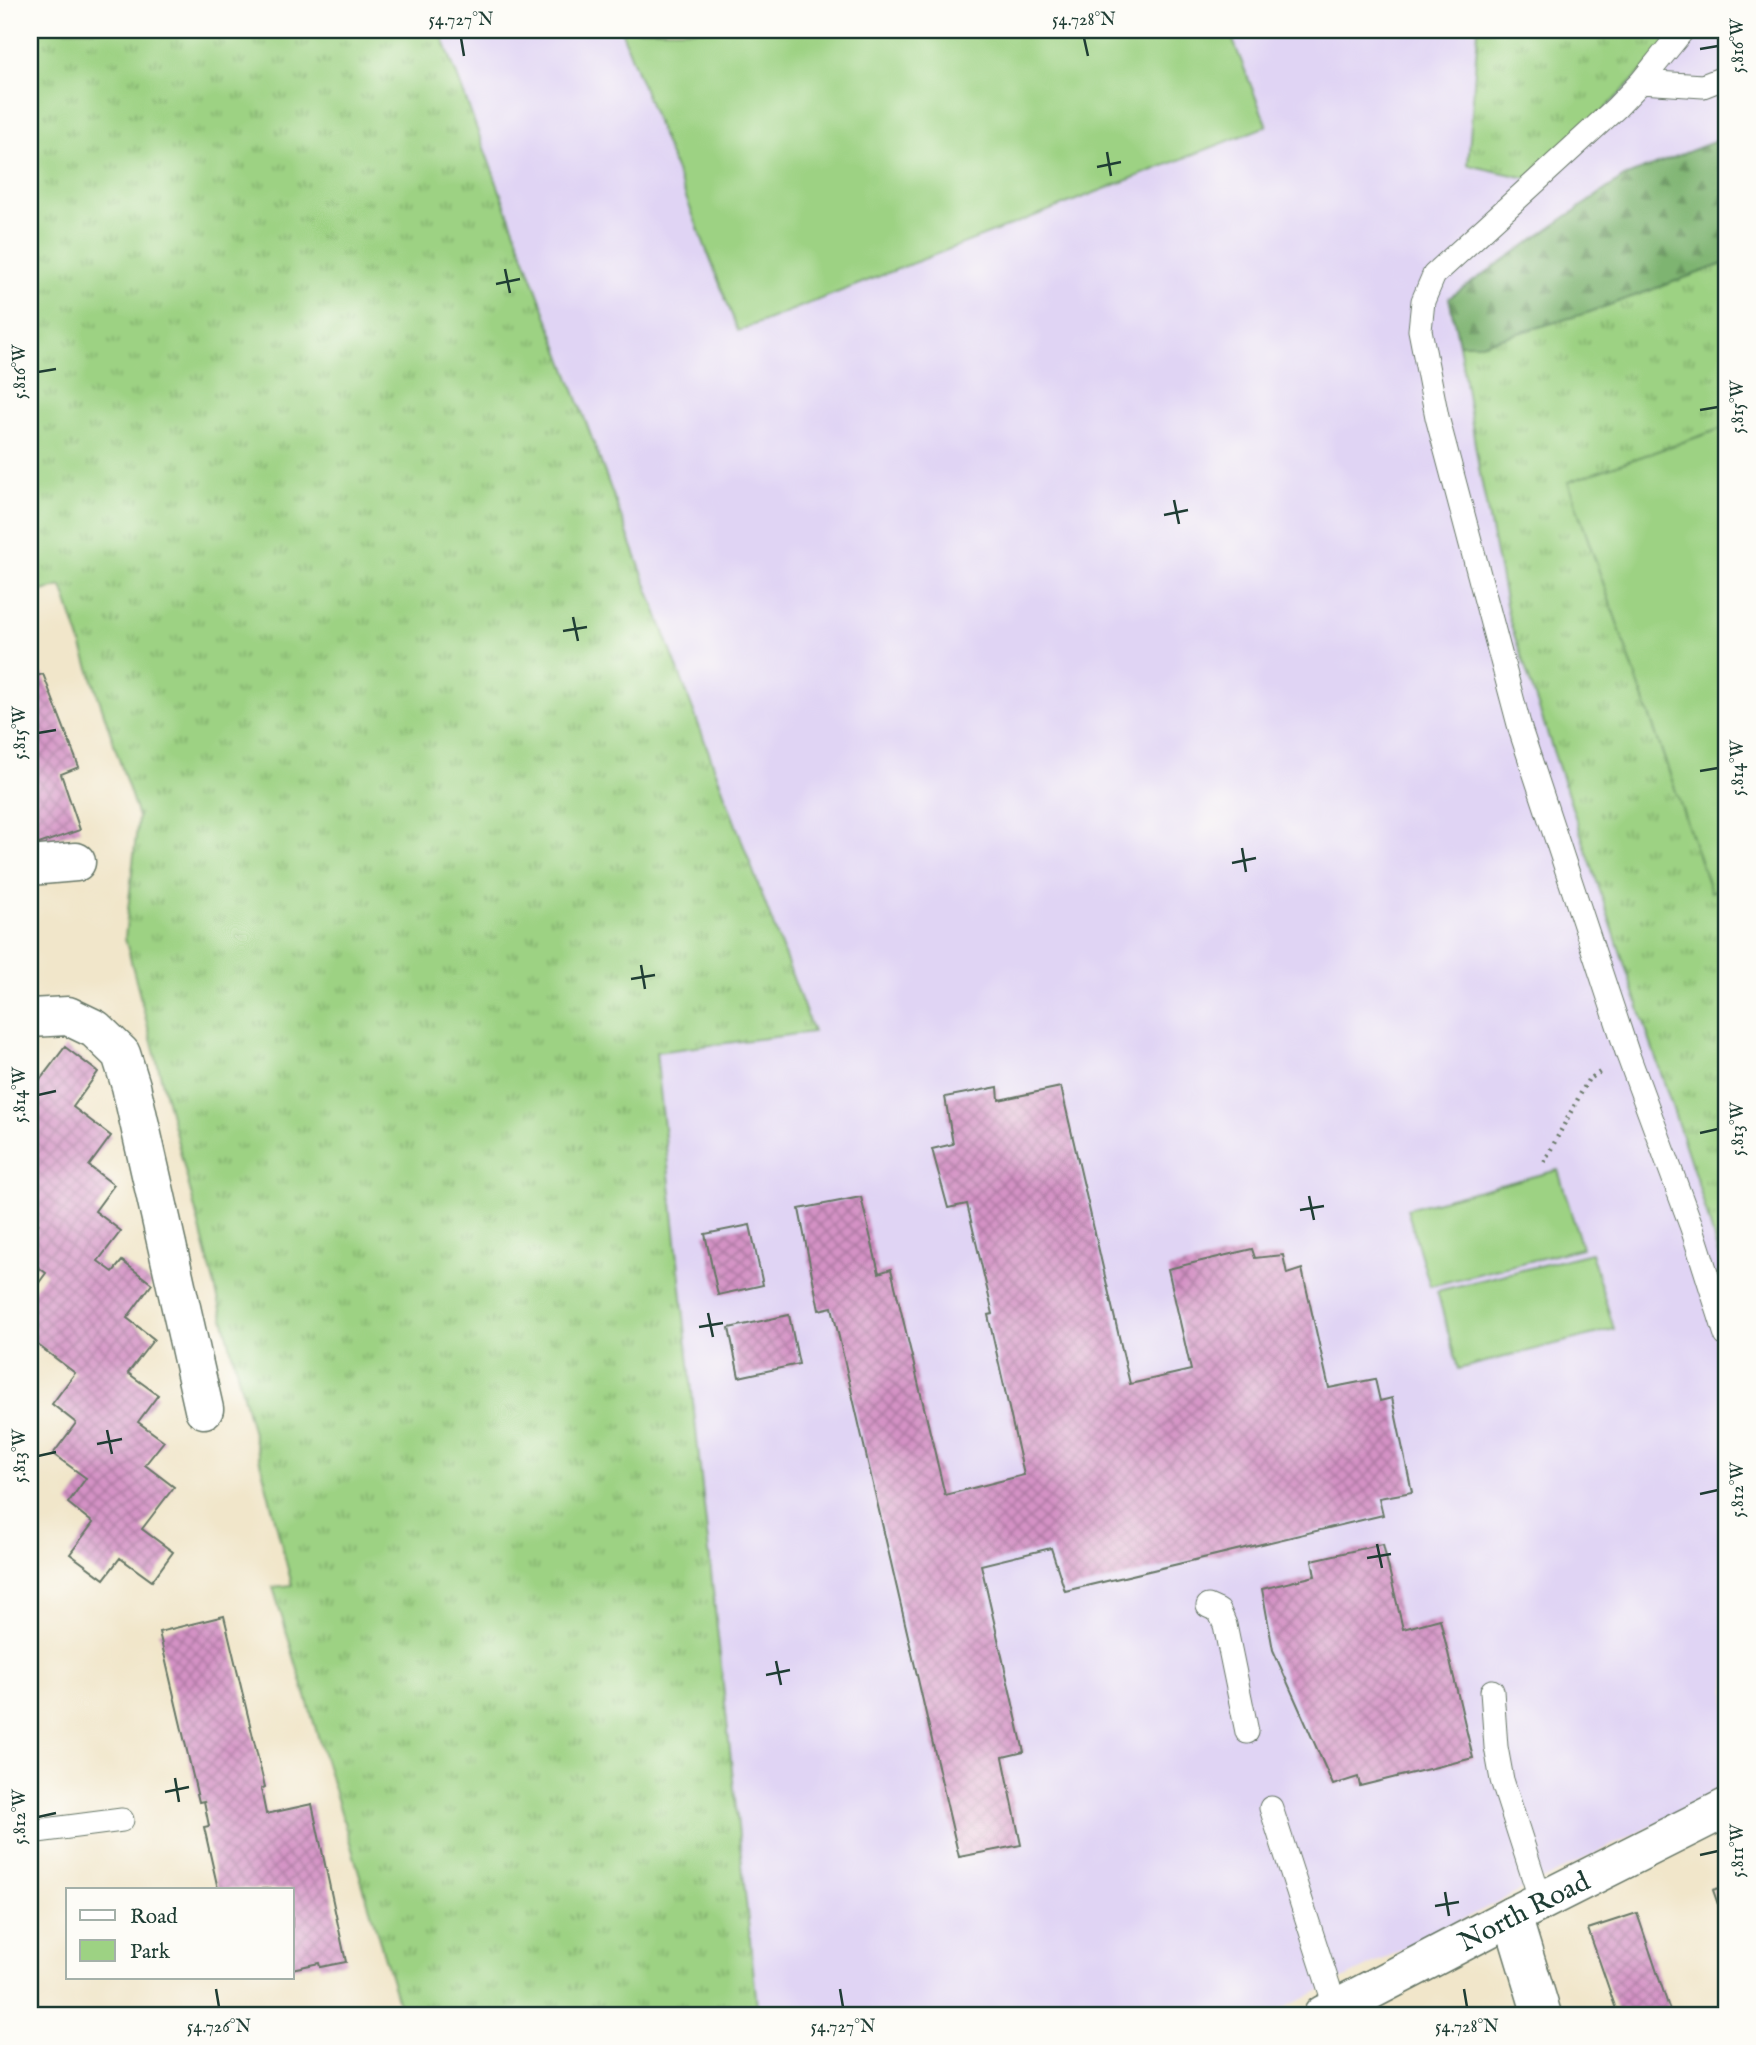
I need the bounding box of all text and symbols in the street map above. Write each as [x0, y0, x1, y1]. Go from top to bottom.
text: 54.727°N [429, 9, 494, 32]
text: 54.728°N [1052, 9, 1116, 32]
text: 5.816°W [1727, 18, 1750, 73]
text: 5.816°W [9, 344, 32, 399]
text: 5.815°W [1727, 379, 1750, 434]
text: 5.815°W [9, 705, 32, 760]
text: 5.814°W [1727, 739, 1750, 796]
text: 5.814°W [9, 1066, 32, 1123]
text: 5.813°W [1727, 1101, 1750, 1156]
text: 5.813°W [9, 1428, 32, 1483]
text: 5.812°W [1727, 1461, 1750, 1518]
text: 5.812°W [9, 1788, 32, 1845]
text: 5.811°W [1727, 1823, 1750, 1878]
street label: North Road [1453, 1865, 1596, 1961]
legend [66, 1888, 294, 1979]
text: Road [130, 1904, 178, 1931]
text: Park [130, 1939, 171, 1966]
text: 54.726°N [187, 2016, 252, 2039]
text: 54.727°N [811, 2016, 876, 2039]
text: 54.728°N [1435, 2016, 1499, 2039]

